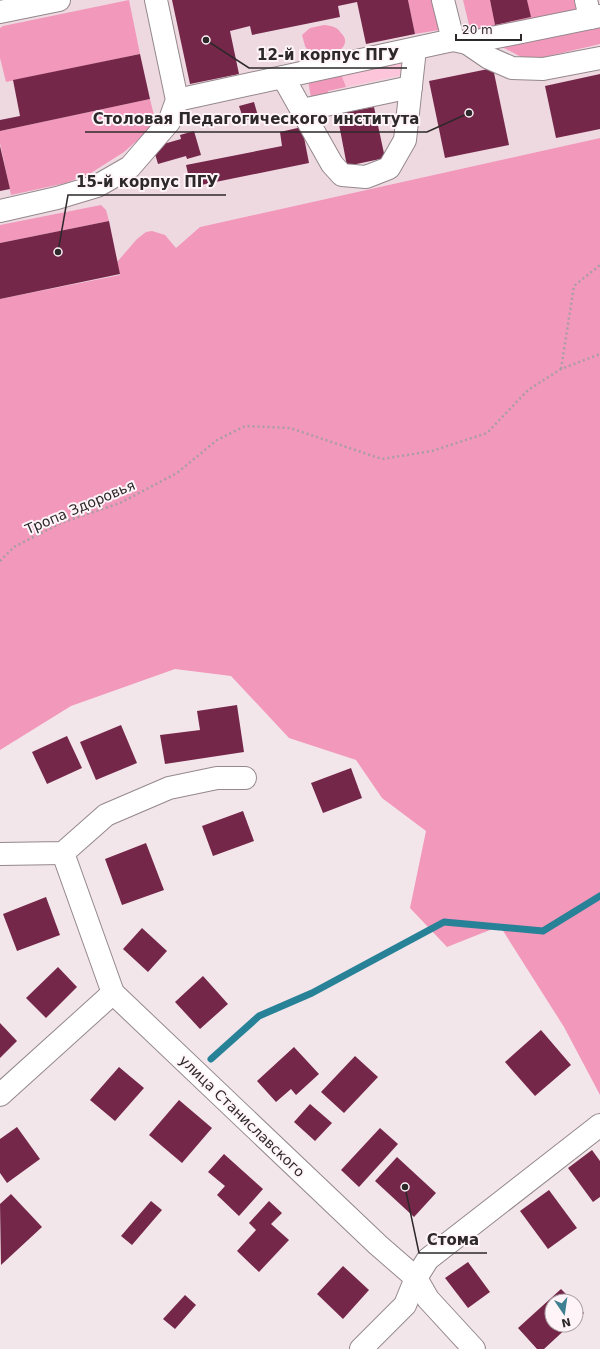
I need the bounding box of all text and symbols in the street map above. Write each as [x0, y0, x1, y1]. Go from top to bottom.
scale bar [456, 16, 521, 42]
text: 20 m [462, 23, 493, 37]
callout: 12-й корпус ПГУ [249, 41, 407, 68]
text: 12-й корпус ПГУ [257, 46, 399, 64]
callout: Столовая Педагогического института [85, 105, 427, 132]
text: Столовая Педагогического института [93, 110, 419, 128]
callout: 15-й корпус ПГУ [68, 168, 226, 195]
text: 15-й корпус ПГУ [76, 173, 218, 191]
street label: Тропа Здоровья [22, 477, 137, 538]
street label: улица Станиславского [176, 1052, 308, 1180]
callout: Стома [419, 1226, 487, 1253]
text: Стома [427, 1231, 479, 1249]
north arrow [544, 1293, 584, 1333]
text: N [560, 1315, 572, 1330]

